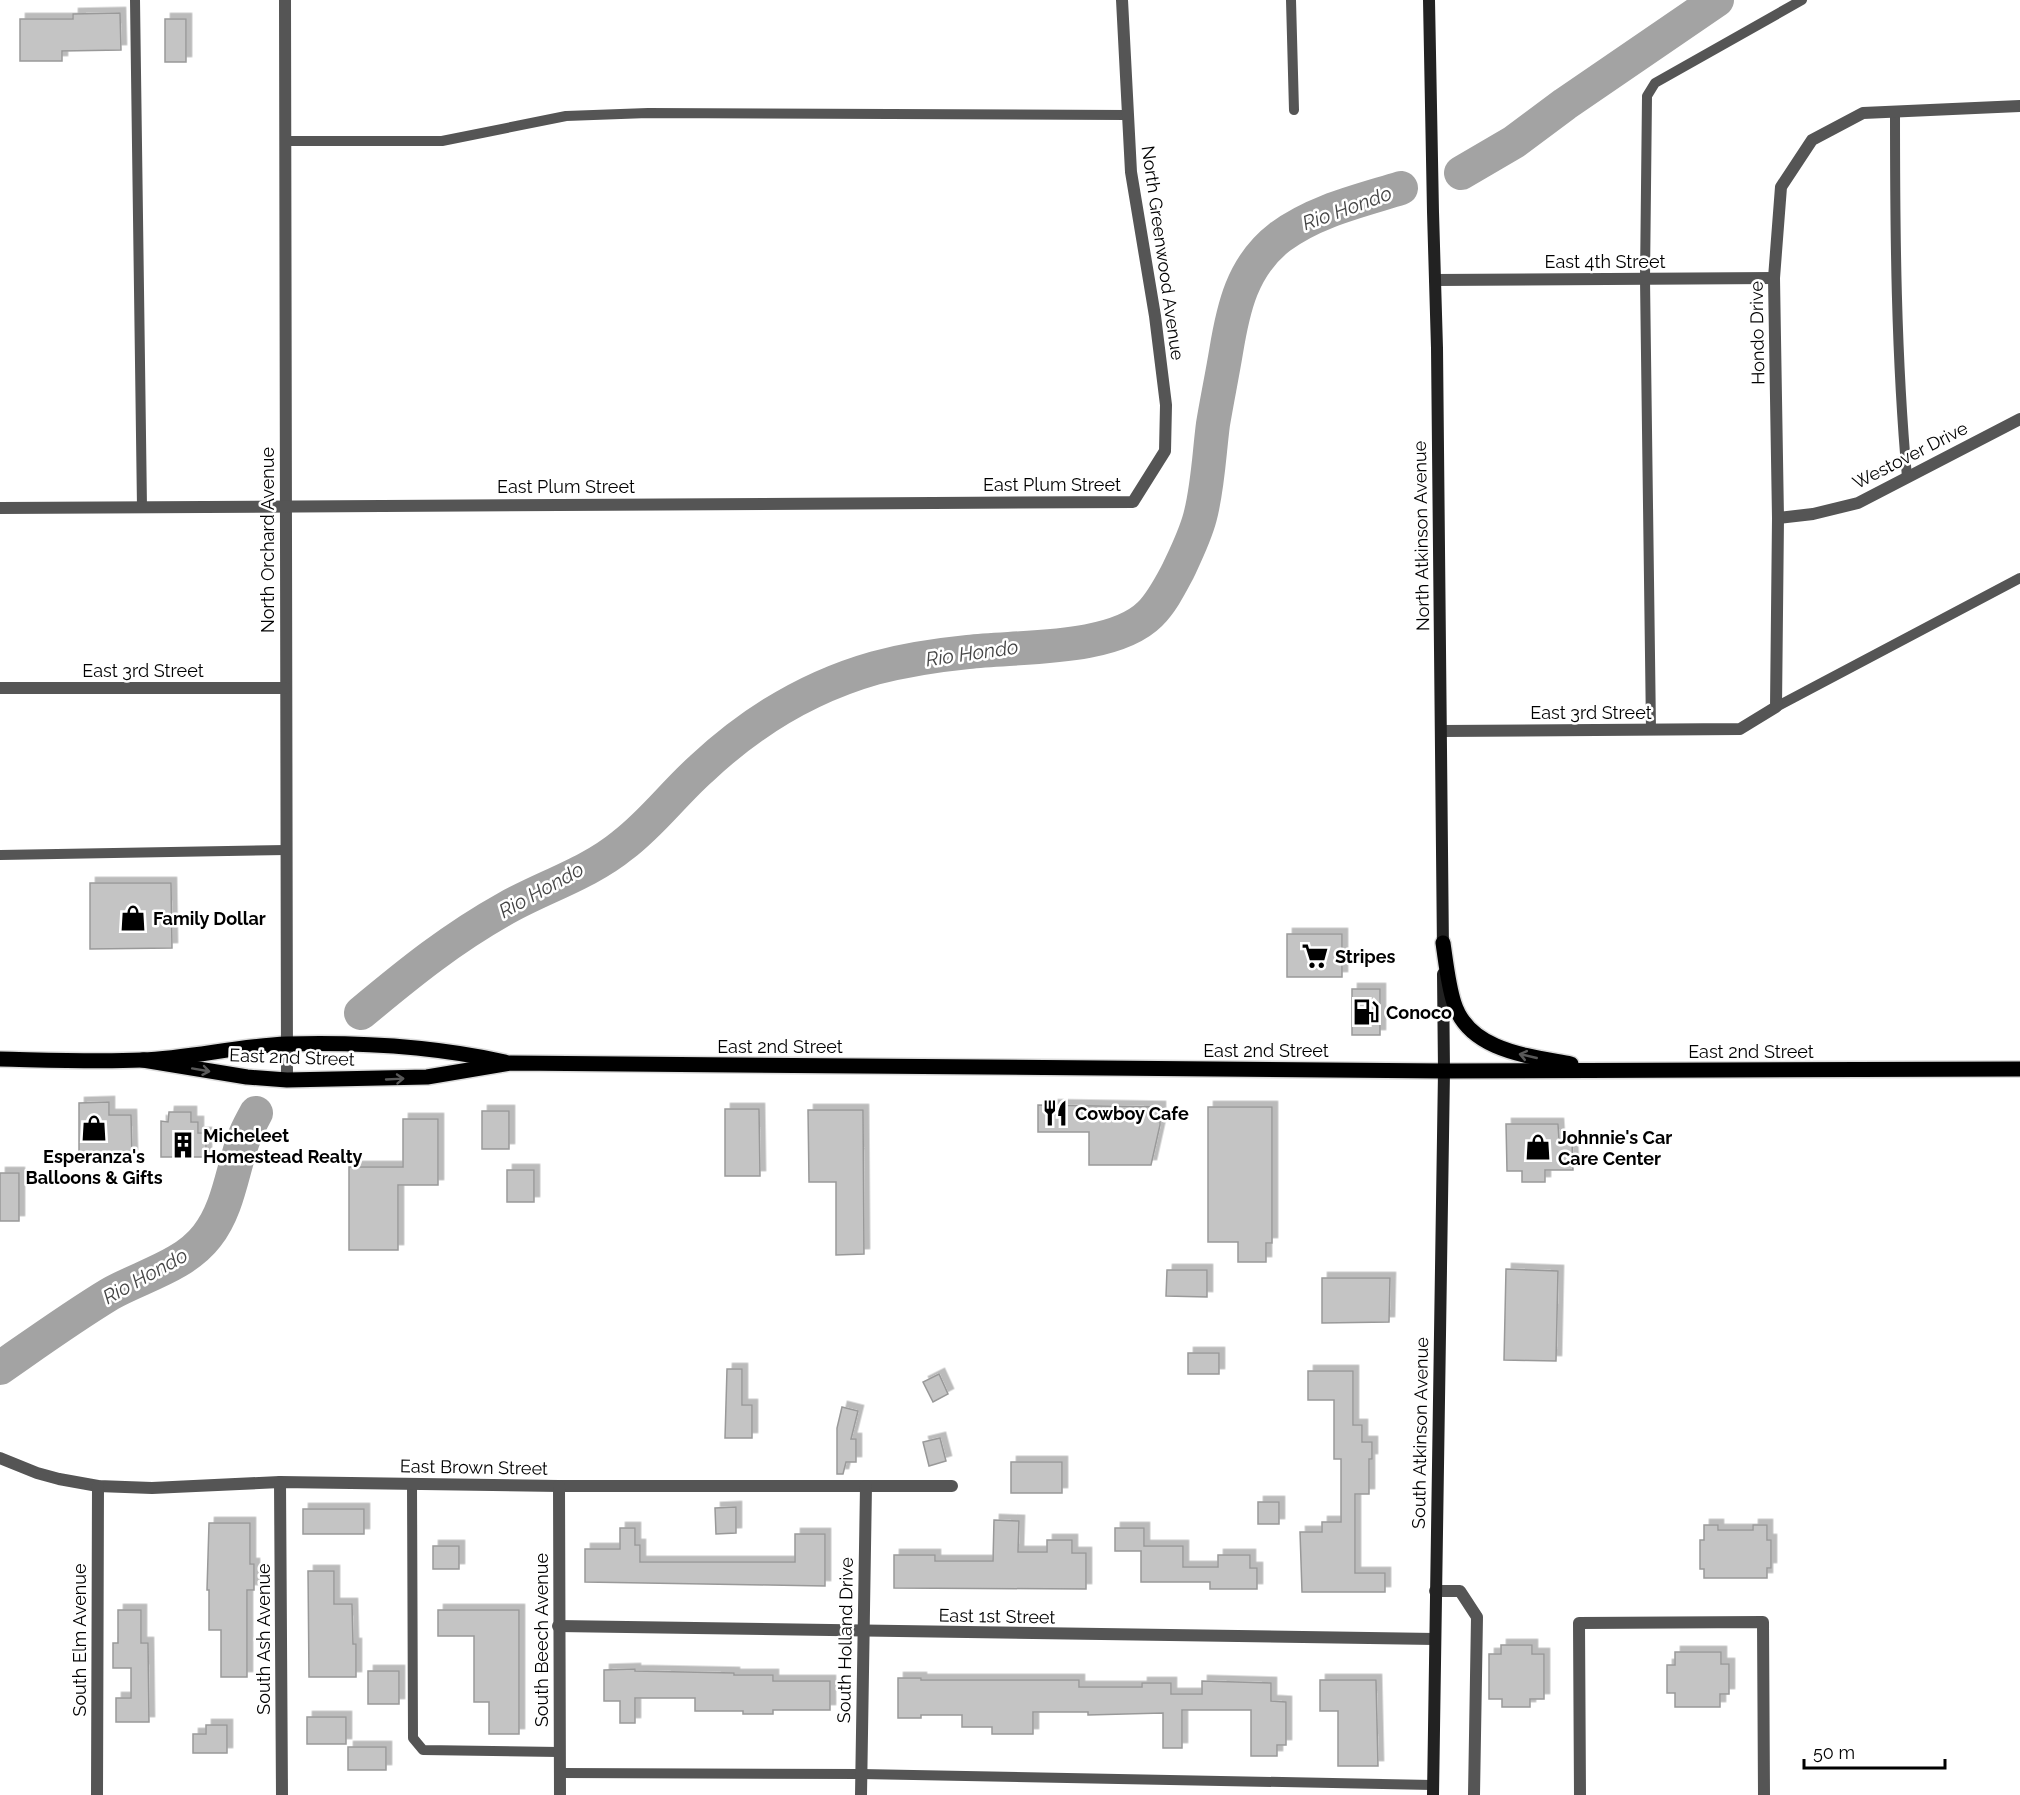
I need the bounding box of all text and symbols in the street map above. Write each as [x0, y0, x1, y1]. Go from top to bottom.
street label: North Greenwood Avenue [1138, 144, 1189, 362]
water label: Rio Hondo [1299, 181, 1395, 235]
street label: East 4th Street [1545, 251, 1665, 272]
street label: Hondo Drive [1746, 281, 1768, 385]
street label: Westover Drive [1849, 417, 1971, 493]
street label: North Atkinson Avenue [1409, 440, 1433, 631]
street label: North Orchard Avenue [257, 447, 278, 633]
street label: East Plum Street [983, 474, 1121, 495]
street label: East Plum Street [497, 476, 635, 497]
water label: Rio Hondo [924, 635, 1020, 671]
street label: East 3rd Street [82, 660, 204, 681]
street label: East 3rd Street [1530, 702, 1652, 723]
water label: Rio Hondo [494, 857, 588, 923]
shop icon: Family Dollar [118, 903, 148, 933]
place label: Family Dollar [153, 908, 266, 929]
supermarket icon: Stripes [1300, 941, 1330, 971]
place label: Stripes [1335, 946, 1395, 967]
fuel station icon: Conoco [1351, 997, 1381, 1027]
place label: Conoco [1386, 1002, 1452, 1023]
street label: East 2nd Street [717, 1036, 843, 1057]
street label: East 2nd Street [1203, 1040, 1329, 1061]
street label: East 2nd Street [1688, 1041, 1814, 1062]
street label: East 2nd Street [229, 1044, 355, 1070]
one-way arrow [1519, 1049, 1538, 1061]
one-way arrow [190, 1065, 210, 1076]
one-way arrow [384, 1073, 404, 1084]
restaurant icon: Cowboy Cafe [1040, 1098, 1070, 1128]
place label: Cowboy Cafe [1075, 1103, 1189, 1124]
shop icon: Esperanza's Balloons & Gifts [79, 1113, 109, 1143]
place label: Micheleet Homestead Realty [203, 1125, 363, 1167]
place label: Johnnie's Car Care Center [1558, 1127, 1672, 1169]
building icon: Micheleet Homestead Realty [168, 1130, 198, 1160]
shop icon: Johnnie's Car Care Center [1523, 1132, 1553, 1162]
place label: Esperanza's Balloons & Gifts [25, 1146, 163, 1188]
water label: Rio Hondo [98, 1243, 192, 1309]
street label: South Atkinson Avenue [1408, 1337, 1432, 1529]
street label: East Brown Street [400, 1455, 548, 1479]
street label: South Beech Avenue [531, 1553, 552, 1727]
street label: South Holland Drive [833, 1556, 857, 1723]
street label: South Elm Avenue [69, 1563, 90, 1717]
street label: South Ash Avenue [253, 1563, 274, 1715]
street label: East 1st Street [938, 1604, 1056, 1628]
scale bar [1804, 1732, 1945, 1770]
text: 50 m [1813, 1742, 1855, 1763]

